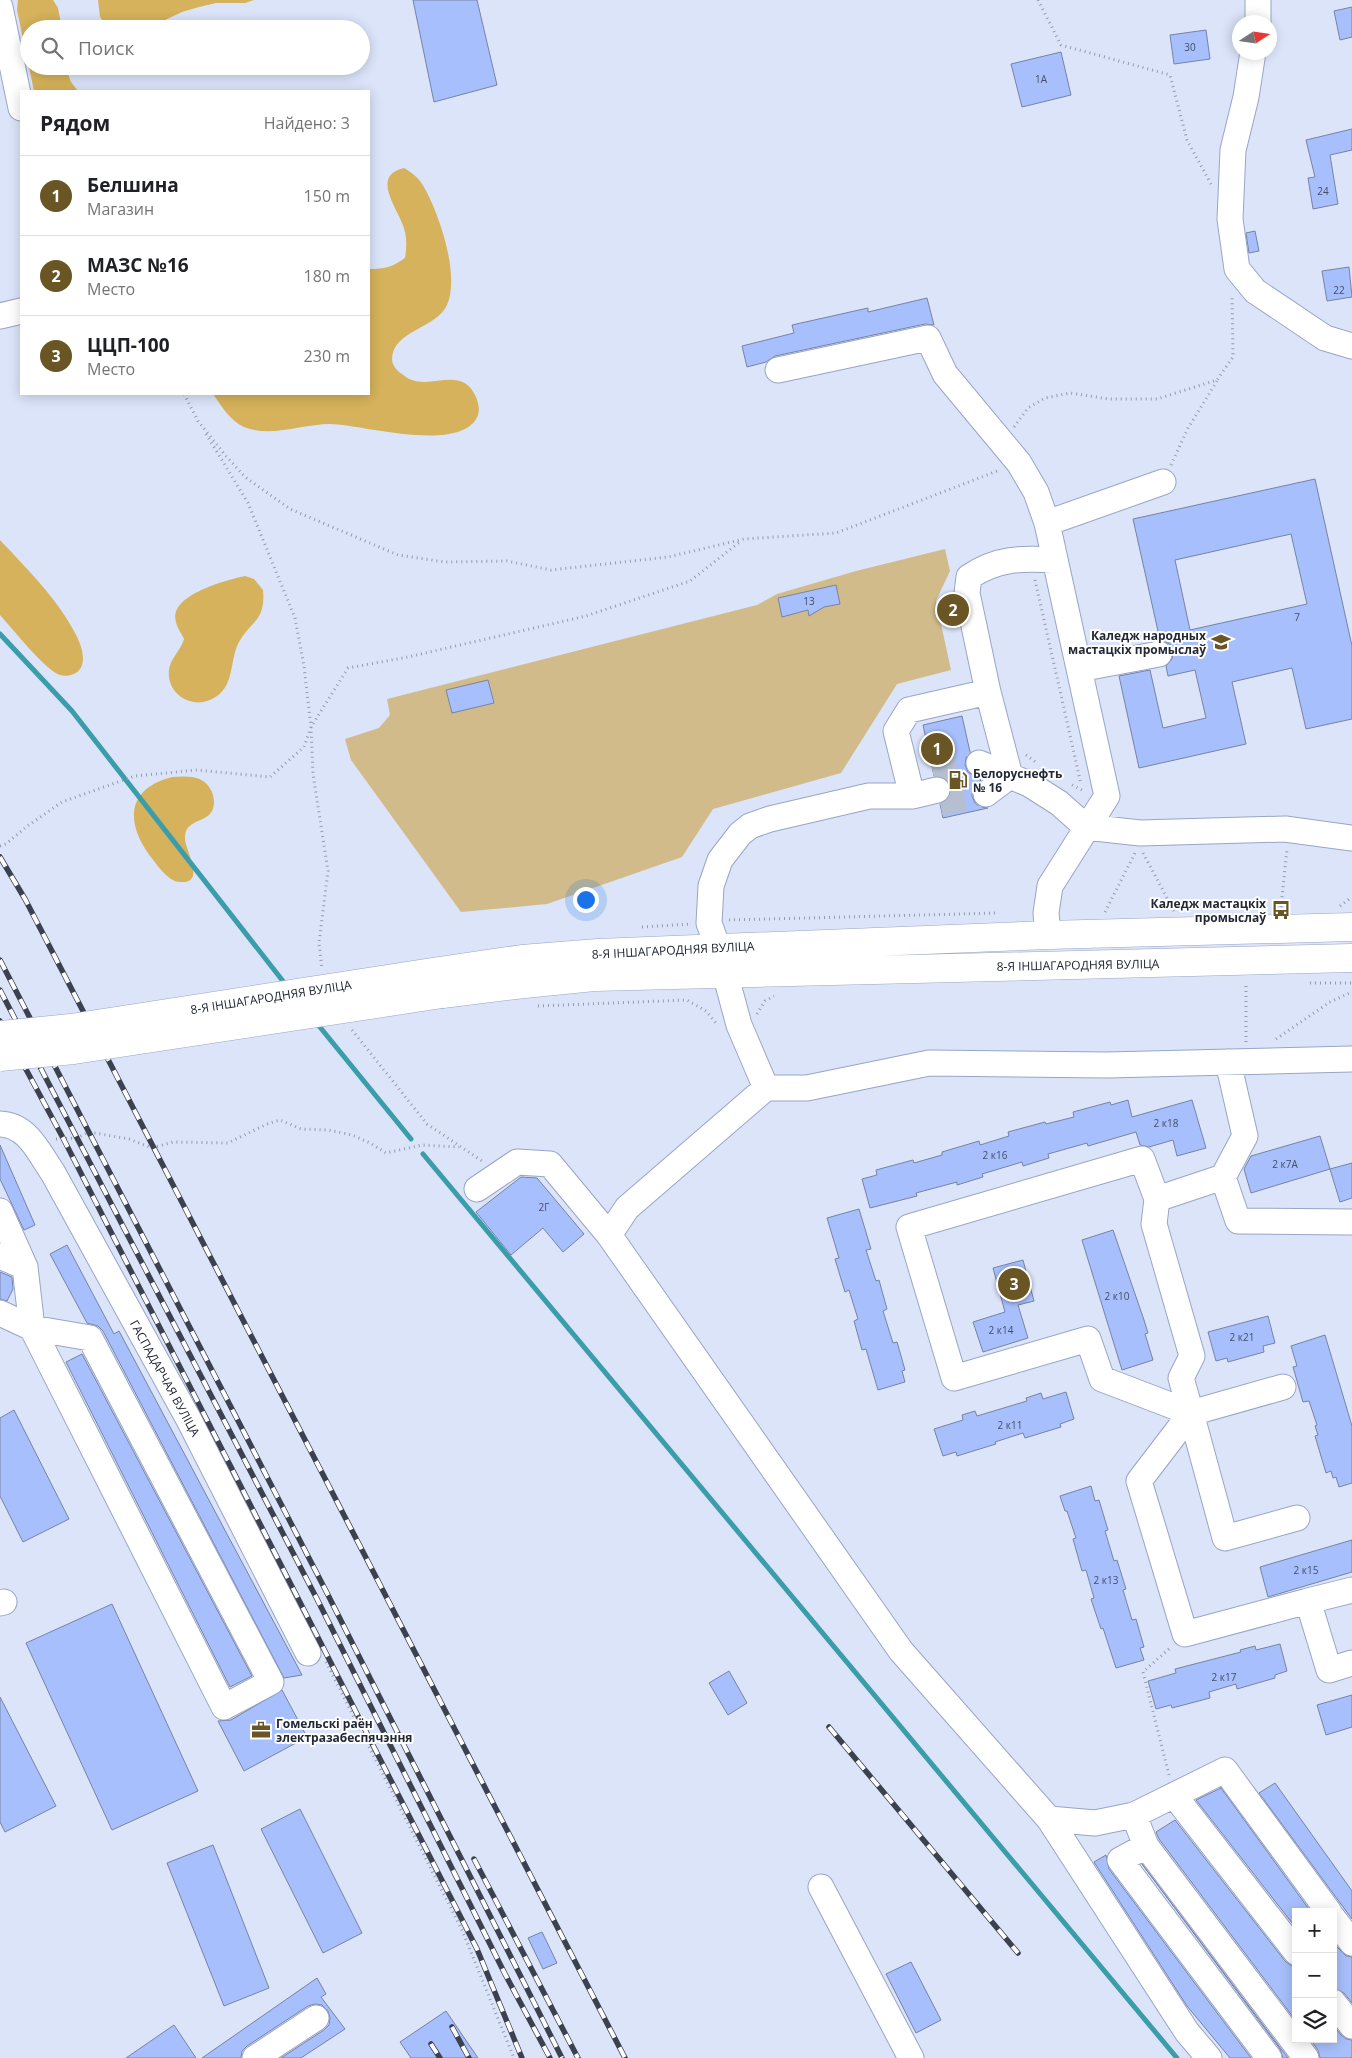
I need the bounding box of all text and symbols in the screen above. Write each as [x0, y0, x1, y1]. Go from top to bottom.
north arrow [1232, 15, 1277, 60]
search box [20, 20, 370, 75]
icon: search [38, 34, 66, 62]
text: Поиск [78, 35, 134, 61]
house number: 30 [1184, 40, 1196, 54]
house number: 1А [1035, 72, 1048, 86]
text: Рядом [40, 109, 110, 137]
text: Найдено: 3 [264, 112, 350, 134]
text: Белшина [87, 172, 179, 198]
house number: 24 [1317, 184, 1329, 198]
text: 1 [51, 185, 61, 207]
text: 150 m [304, 185, 350, 207]
text: Магазин [87, 198, 154, 220]
text: МАЗС №16 [87, 252, 189, 278]
text: 2 [51, 265, 61, 287]
text: 180 m [304, 265, 350, 287]
text: Место [87, 278, 135, 300]
house number: 22 [1333, 283, 1345, 297]
text: ЦЦП-100 [87, 332, 170, 358]
text: 3 [51, 345, 61, 367]
text: 230 m [304, 345, 350, 367]
text: Место [87, 358, 135, 380]
pin: 2 [937, 591, 969, 629]
house number: 13 [803, 594, 815, 608]
house number: 7 [1294, 610, 1300, 624]
place label: Каледж народных мастацкіх промыслаў [1068, 627, 1206, 658]
school or university icon: Каледж народных мастацкіх промыслаў [1210, 631, 1232, 653]
pin: 1 [921, 730, 953, 768]
place label: Белоруснефть № 16 [973, 765, 1062, 796]
fuel station icon: Белоруснефть № 16 [947, 769, 969, 791]
your location [573, 887, 599, 913]
place label: Каледж мастацкіх промыслаў [1151, 895, 1266, 926]
bus stop icon: Каледж мастацкіх промыслаў [1270, 899, 1292, 921]
street label: 8-Я ІНШАГАРОДНЯЯ ВУЛІЦА [591, 937, 755, 963]
street label: 8-Я ІНШАГАРОДНЯЯ ВУЛІЦА [997, 955, 1160, 975]
street label: 8-Я ІНШАГАРОДНЯЯ ВУЛІЦА [189, 976, 353, 1018]
house number: 2 к18 [1154, 1116, 1179, 1130]
house number: 2 к16 [983, 1148, 1008, 1162]
house number: 2 к7А [1272, 1157, 1298, 1171]
house number: 2Г [539, 1200, 549, 1214]
pin: 3 [998, 1265, 1030, 1303]
house number: 2 к10 [1105, 1289, 1130, 1303]
street label: ГАСПАДАРЧАЯ ВУЛІЦА [126, 1317, 204, 1440]
house number: 2 к14 [989, 1323, 1014, 1337]
house number: 2 к21 [1230, 1330, 1254, 1344]
house number: 2 к11 [998, 1418, 1022, 1432]
house number: 2 к15 [1294, 1563, 1319, 1577]
house number: 2 к13 [1094, 1573, 1119, 1587]
house number: 2 к17 [1212, 1670, 1237, 1684]
place label: Гомельскі раён электразабеспячэння [276, 1715, 412, 1746]
office icon: Гомельскі раён электразабеспячэння [250, 1719, 272, 1741]
map controls [1292, 1908, 1337, 2043]
button: + [1292, 1908, 1337, 1953]
button: − [1292, 1953, 1337, 1998]
button: layers [1292, 1998, 1337, 2043]

